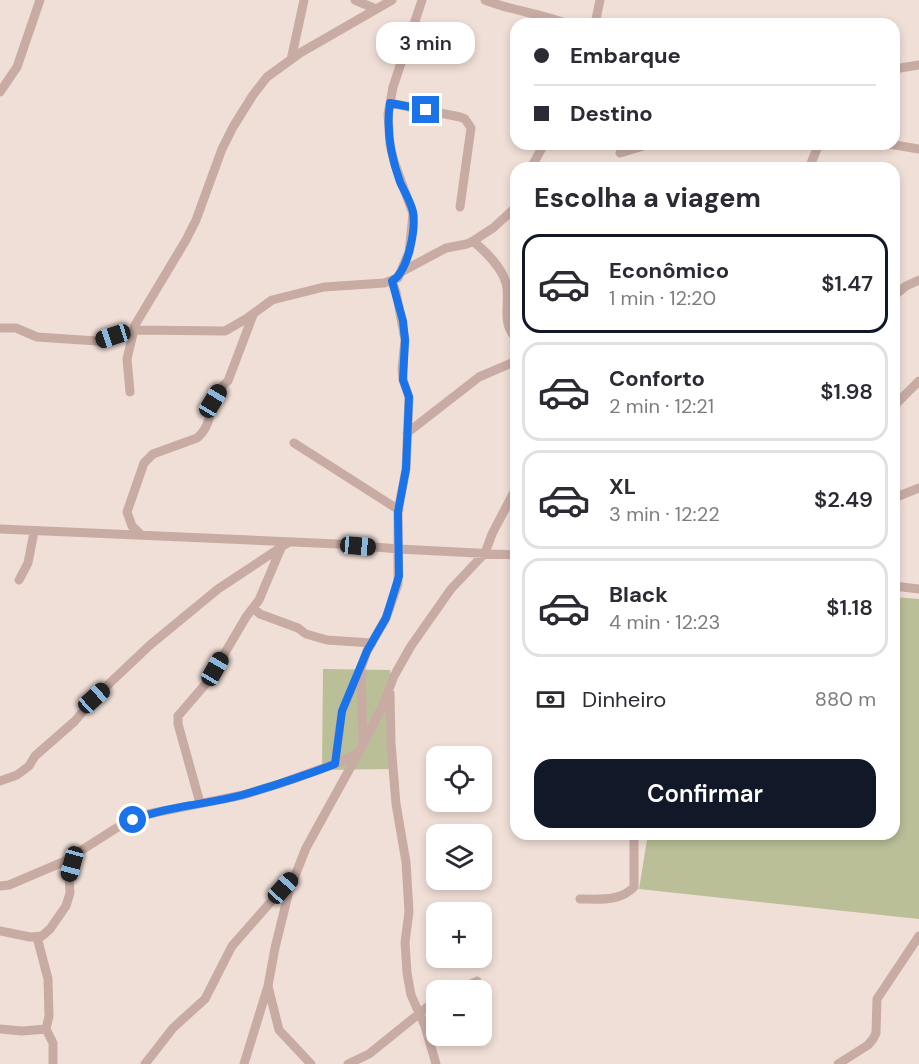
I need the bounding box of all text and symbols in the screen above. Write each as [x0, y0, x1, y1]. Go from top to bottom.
callout: 3 min [376, 23, 476, 65]
text: 3 min [399, 30, 452, 56]
text: Embarque [570, 41, 681, 70]
route end [412, 96, 439, 123]
text: Destino [570, 99, 653, 128]
text: Escolha a viagem [534, 180, 761, 215]
text: Econômico [609, 256, 729, 285]
icon: car [537, 257, 591, 311]
text: $1.47 [821, 269, 873, 298]
text: 1 min · 12:20 [609, 285, 716, 311]
car [93, 322, 133, 350]
text: Conforto [609, 364, 705, 393]
icon: car [537, 365, 591, 419]
text: $1.98 [820, 377, 873, 406]
car [196, 381, 230, 421]
text: 2 min · 12:21 [609, 393, 714, 419]
text: XL [609, 472, 636, 501]
icon: car [537, 473, 591, 527]
text: $2.49 [814, 485, 873, 514]
text: 3 min · 12:22 [609, 501, 720, 527]
car [339, 535, 377, 557]
text: Black [609, 580, 668, 609]
icon: car [537, 581, 591, 635]
text: $1.18 [826, 593, 873, 622]
text: 4 min · 12:23 [609, 609, 720, 635]
car [198, 649, 232, 689]
car [75, 679, 113, 717]
icon: cash [534, 683, 567, 716]
text: Dinheiro [582, 685, 666, 714]
text: 880 m [815, 686, 876, 712]
map controls [426, 746, 492, 1046]
button: locate [426, 746, 492, 812]
button: Confirmar [534, 759, 876, 828]
route start [119, 806, 146, 833]
button: layers [426, 824, 492, 890]
car [59, 844, 85, 884]
car [264, 869, 302, 907]
button: + [426, 902, 492, 968]
button: − [426, 980, 492, 1046]

